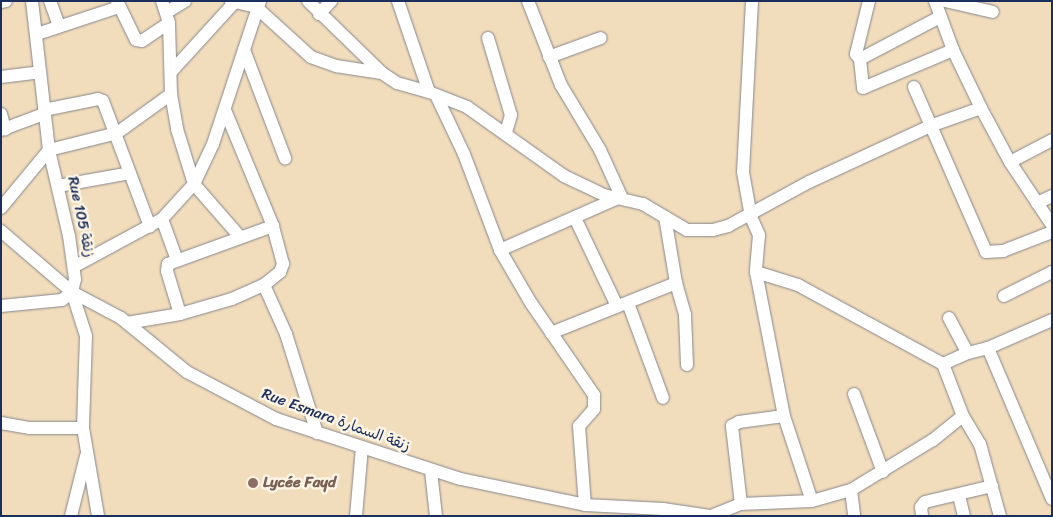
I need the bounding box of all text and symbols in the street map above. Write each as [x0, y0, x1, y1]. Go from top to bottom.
street label: Rue 105 زنقة [64, 175, 98, 259]
street label: Rue Esmara زنقة السمارة [259, 385, 413, 455]
place label: Lycée Fayd [263, 474, 336, 492]
marker: Lycée Fayd [247, 477, 259, 489]

